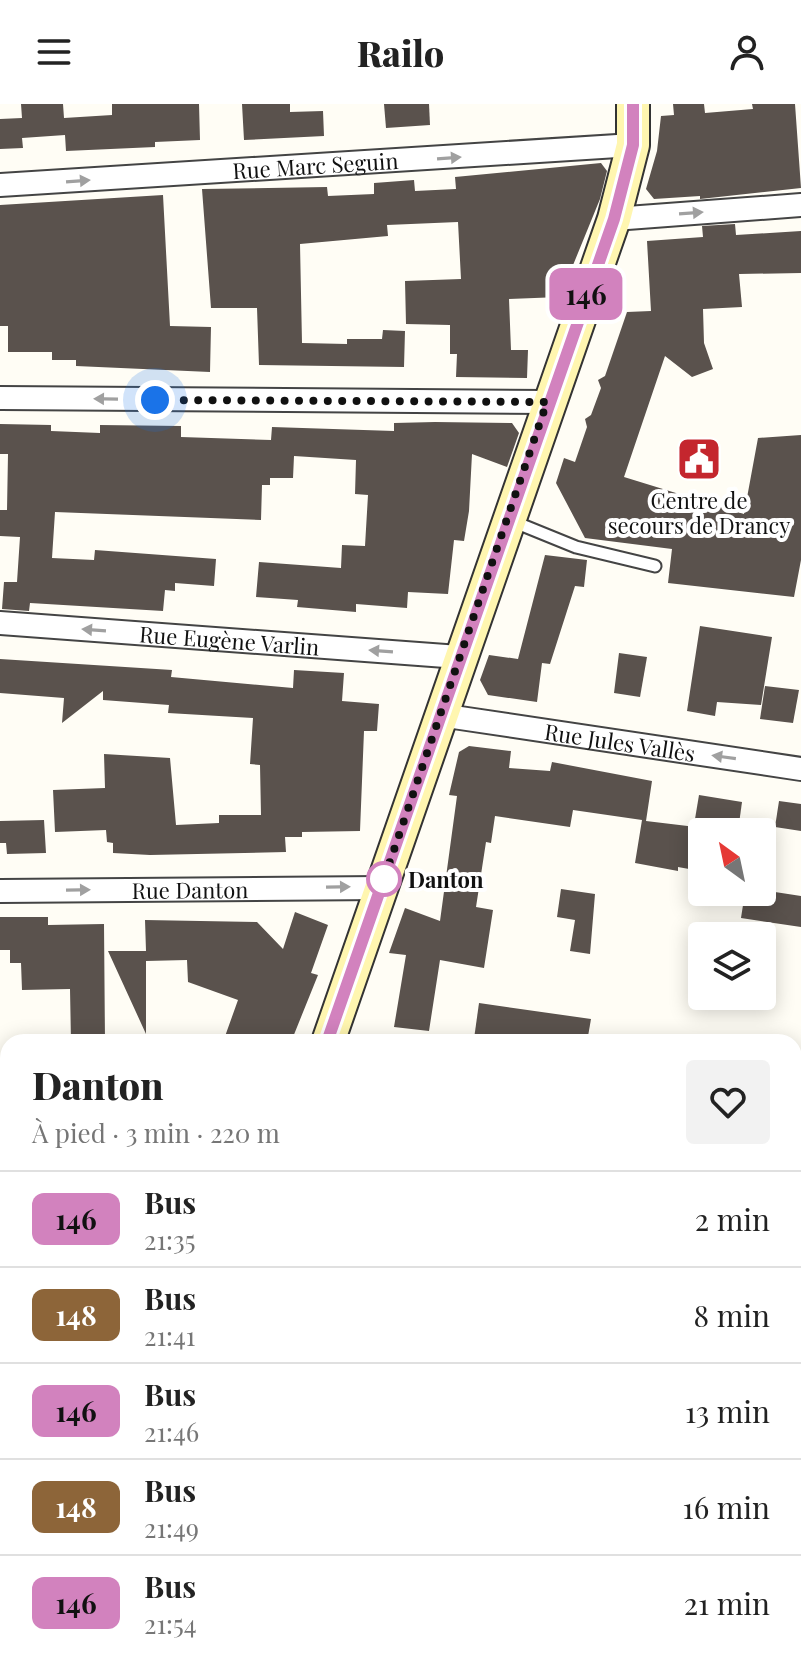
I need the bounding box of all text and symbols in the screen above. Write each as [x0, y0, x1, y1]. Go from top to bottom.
text: Railo [357, 28, 444, 76]
icon: menu [32, 30, 76, 74]
icon: person [725, 30, 769, 74]
street label: Rue Marc Seguin [231, 145, 399, 185]
one-way arrow [437, 151, 462, 164]
one-way arrow [66, 174, 91, 187]
one-way arrow [679, 206, 704, 219]
line badge: 146 [540, 268, 632, 320]
text: 146 [565, 275, 607, 312]
your location [135, 380, 175, 420]
one-way arrow [93, 393, 118, 406]
public building icon: Centre de secours de Drancy [675, 435, 723, 483]
place label: Centre de secours de Drancy [608, 485, 790, 540]
street label: Rue Eugène Varlin [138, 618, 320, 662]
one-way arrow [81, 623, 106, 636]
one-way arrow [368, 644, 393, 657]
street label: Rue Jules Vallès [543, 716, 697, 768]
one-way arrow [711, 750, 736, 763]
north arrow [688, 818, 776, 906]
map controls [688, 818, 776, 1010]
marker: Danton [367, 862, 401, 896]
place label: Danton [408, 864, 484, 894]
street label: Rue Danton [132, 874, 248, 905]
one-way arrow [326, 881, 351, 893]
one-way arrow [66, 884, 91, 896]
button: layers [688, 922, 776, 1010]
text: Danton [32, 1059, 164, 1110]
button: heart [686, 1060, 770, 1144]
text: À pied · 3 min · 220 m [32, 1115, 280, 1150]
text: Bus [144, 1182, 196, 1222]
text: 2 min [695, 1199, 770, 1239]
text: 146 [55, 1200, 97, 1237]
text: 21:35 [144, 1222, 196, 1257]
text: Bus [144, 1278, 196, 1318]
text: 8 min [694, 1295, 770, 1335]
text: 148 [55, 1296, 97, 1333]
text: 21:41 [144, 1318, 195, 1353]
text: Bus [144, 1374, 196, 1414]
text: 13 min [685, 1391, 770, 1431]
text: 146 [55, 1392, 97, 1429]
text: 21:46 [144, 1414, 199, 1449]
text: Bus [144, 1470, 196, 1510]
text: 16 min [683, 1487, 770, 1527]
text: 148 [55, 1488, 97, 1525]
text: 21:49 [144, 1510, 199, 1545]
text: Bus [144, 1566, 196, 1606]
text: 21 min [684, 1583, 770, 1623]
text: 146 [55, 1584, 97, 1621]
text: 21:54 [144, 1606, 197, 1641]

